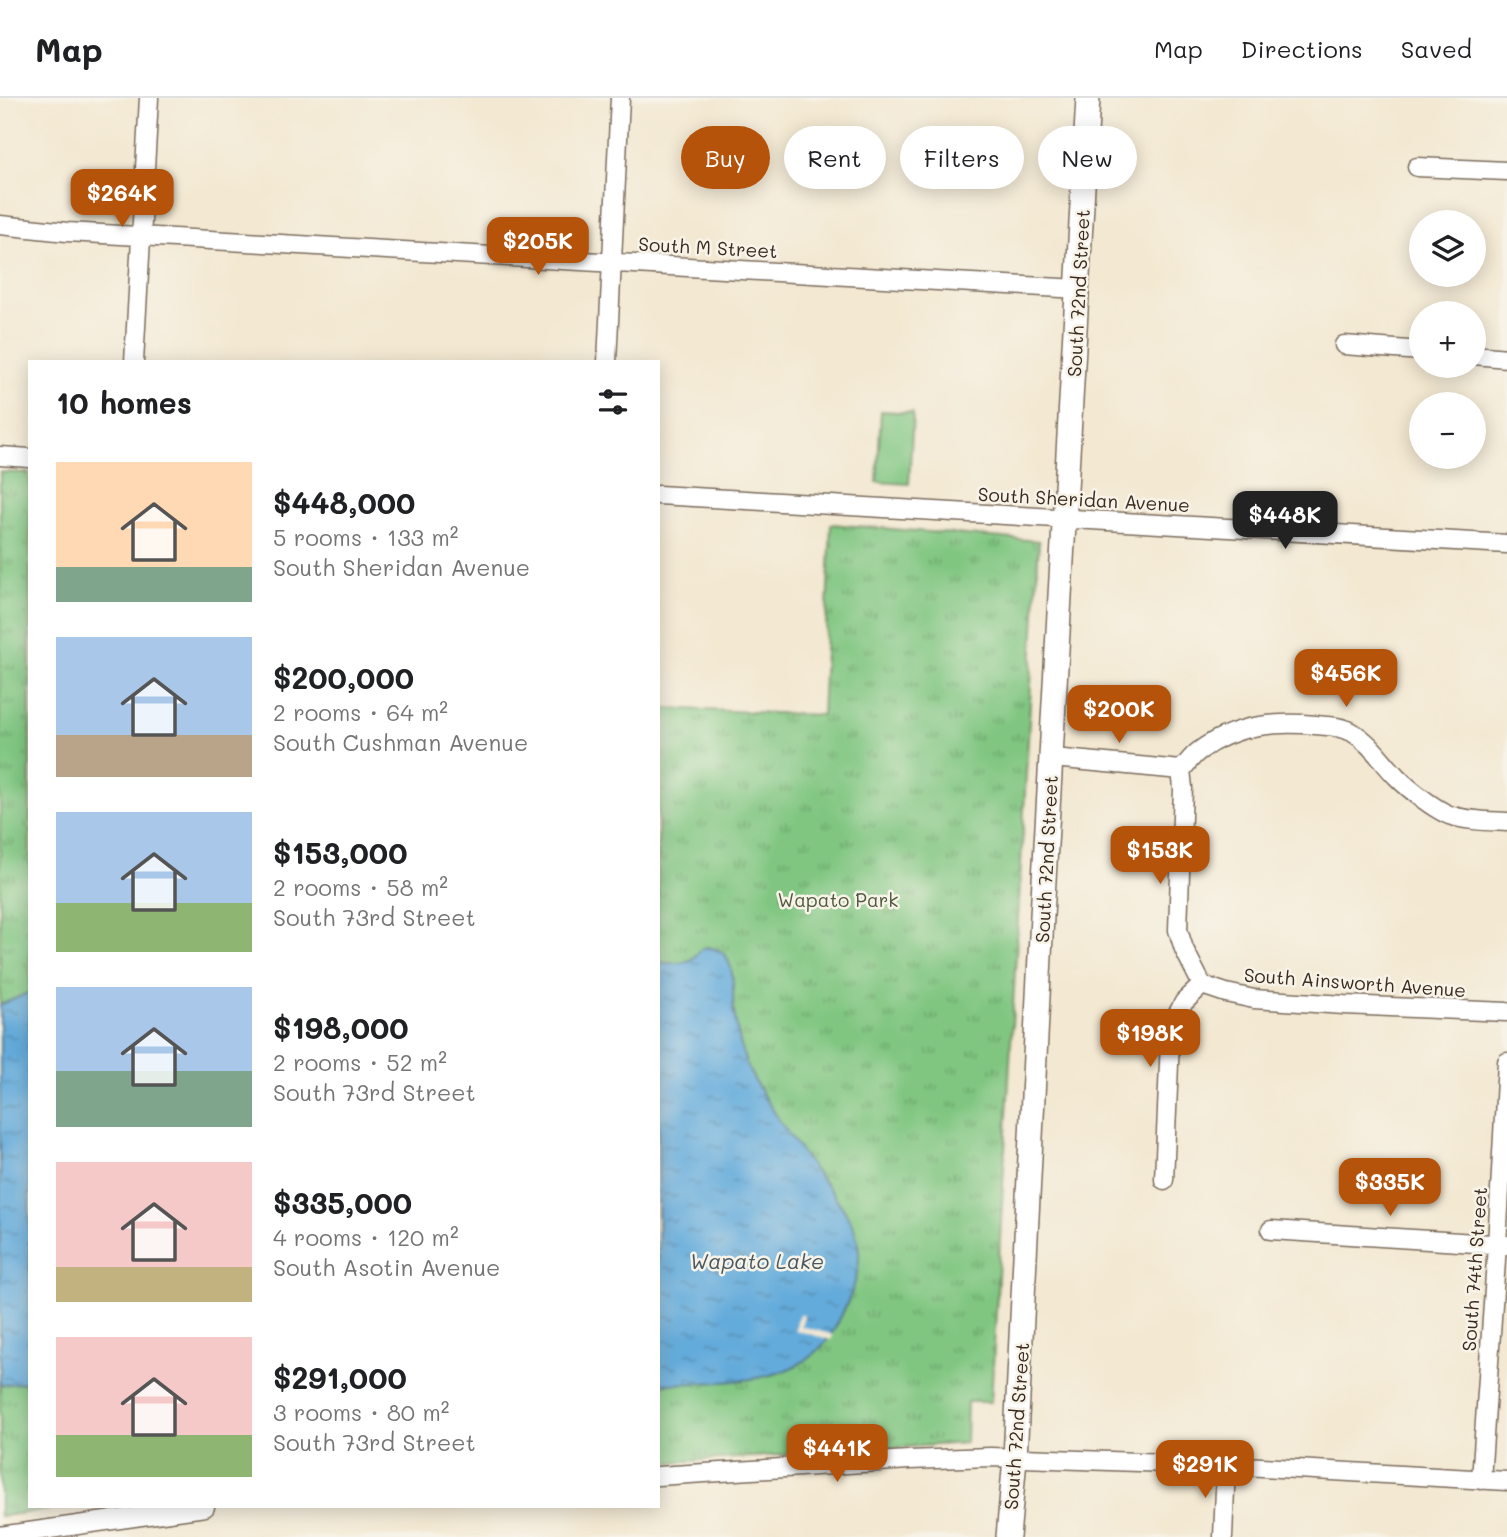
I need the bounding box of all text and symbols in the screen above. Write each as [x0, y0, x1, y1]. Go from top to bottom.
text: Map [35, 27, 103, 70]
text: Map [1154, 33, 1203, 64]
text: Directions [1241, 33, 1363, 64]
text: Saved [1401, 33, 1472, 64]
chip: Buy [681, 126, 770, 189]
chip: Rent [784, 126, 886, 189]
chip: Filters [900, 126, 1024, 189]
chip: New [1038, 126, 1137, 189]
pin: $264K [73, 170, 171, 229]
text: $264K [87, 177, 157, 207]
street label: South 72nd Street [1061, 209, 1095, 377]
map controls [1409, 210, 1486, 469]
button: layers [1409, 210, 1486, 287]
pin: $205K [489, 218, 587, 277]
text: $205K [503, 225, 573, 255]
street label: South M Street [638, 231, 778, 263]
button: + [1409, 301, 1486, 378]
text: 10 homes [56, 382, 192, 422]
icon: filters [594, 383, 632, 421]
button: − [1409, 392, 1486, 469]
street label: South Sheridan Avenue [977, 481, 1191, 517]
text: $448,000 [273, 482, 415, 522]
icon: home [112, 490, 196, 574]
pin: $448K [1236, 491, 1334, 551]
text: $448K [1249, 499, 1321, 529]
text: 5 rooms · 133 m² [273, 522, 458, 552]
text: South Sheridan Avenue [273, 552, 530, 582]
pin: $456K [1297, 650, 1395, 709]
text: $200,000 [273, 657, 414, 697]
text: $456K [1310, 657, 1382, 687]
icon: home [112, 665, 196, 749]
pin: $200K [1070, 686, 1168, 745]
text: $200K [1083, 693, 1155, 723]
text: 2 rooms · 64 m² [273, 697, 448, 727]
text: South Cushman Avenue [273, 727, 528, 757]
street label: South 72nd Street [1029, 775, 1063, 943]
pin: $153K [1111, 826, 1209, 886]
text: $153,000 [273, 832, 407, 872]
text: $153K [1127, 834, 1193, 864]
icon: home [112, 840, 196, 924]
text: 2 rooms · 58 m² [273, 872, 448, 902]
park label: Wapato Park [778, 887, 898, 912]
text: South 73rd Street [273, 902, 476, 932]
street label: South Ainsworth Avenue [1243, 962, 1467, 1002]
text: $198,000 [273, 1007, 409, 1047]
pin: $198K [1101, 1010, 1199, 1069]
icon: home [112, 1015, 196, 1099]
text: $198K [1116, 1017, 1184, 1047]
text: 2 rooms · 52 m² [273, 1047, 447, 1077]
text: South 73rd Street [273, 1077, 476, 1107]
pin: $335K [1341, 1158, 1439, 1218]
text: $335K [1355, 1166, 1425, 1196]
text: $335,000 [273, 1182, 412, 1222]
street label: South 74th Street [1456, 1186, 1492, 1352]
icon: home [112, 1190, 196, 1274]
text: 4 rooms · 120 m² [273, 1222, 459, 1252]
water label: Wapato Lake [690, 1247, 824, 1274]
text: South Asotin Avenue [273, 1252, 500, 1282]
street label: South 72nd Street [998, 1341, 1034, 1511]
text: $291,000 [273, 1357, 407, 1397]
icon: home [112, 1365, 196, 1449]
text: 3 rooms · 80 m² [273, 1397, 449, 1427]
pin: $441K [788, 1424, 886, 1484]
text: South 73rd Street [273, 1427, 476, 1457]
text: $441K [803, 1432, 871, 1462]
pin: $291K [1156, 1440, 1254, 1500]
text: $291K [1172, 1448, 1238, 1478]

